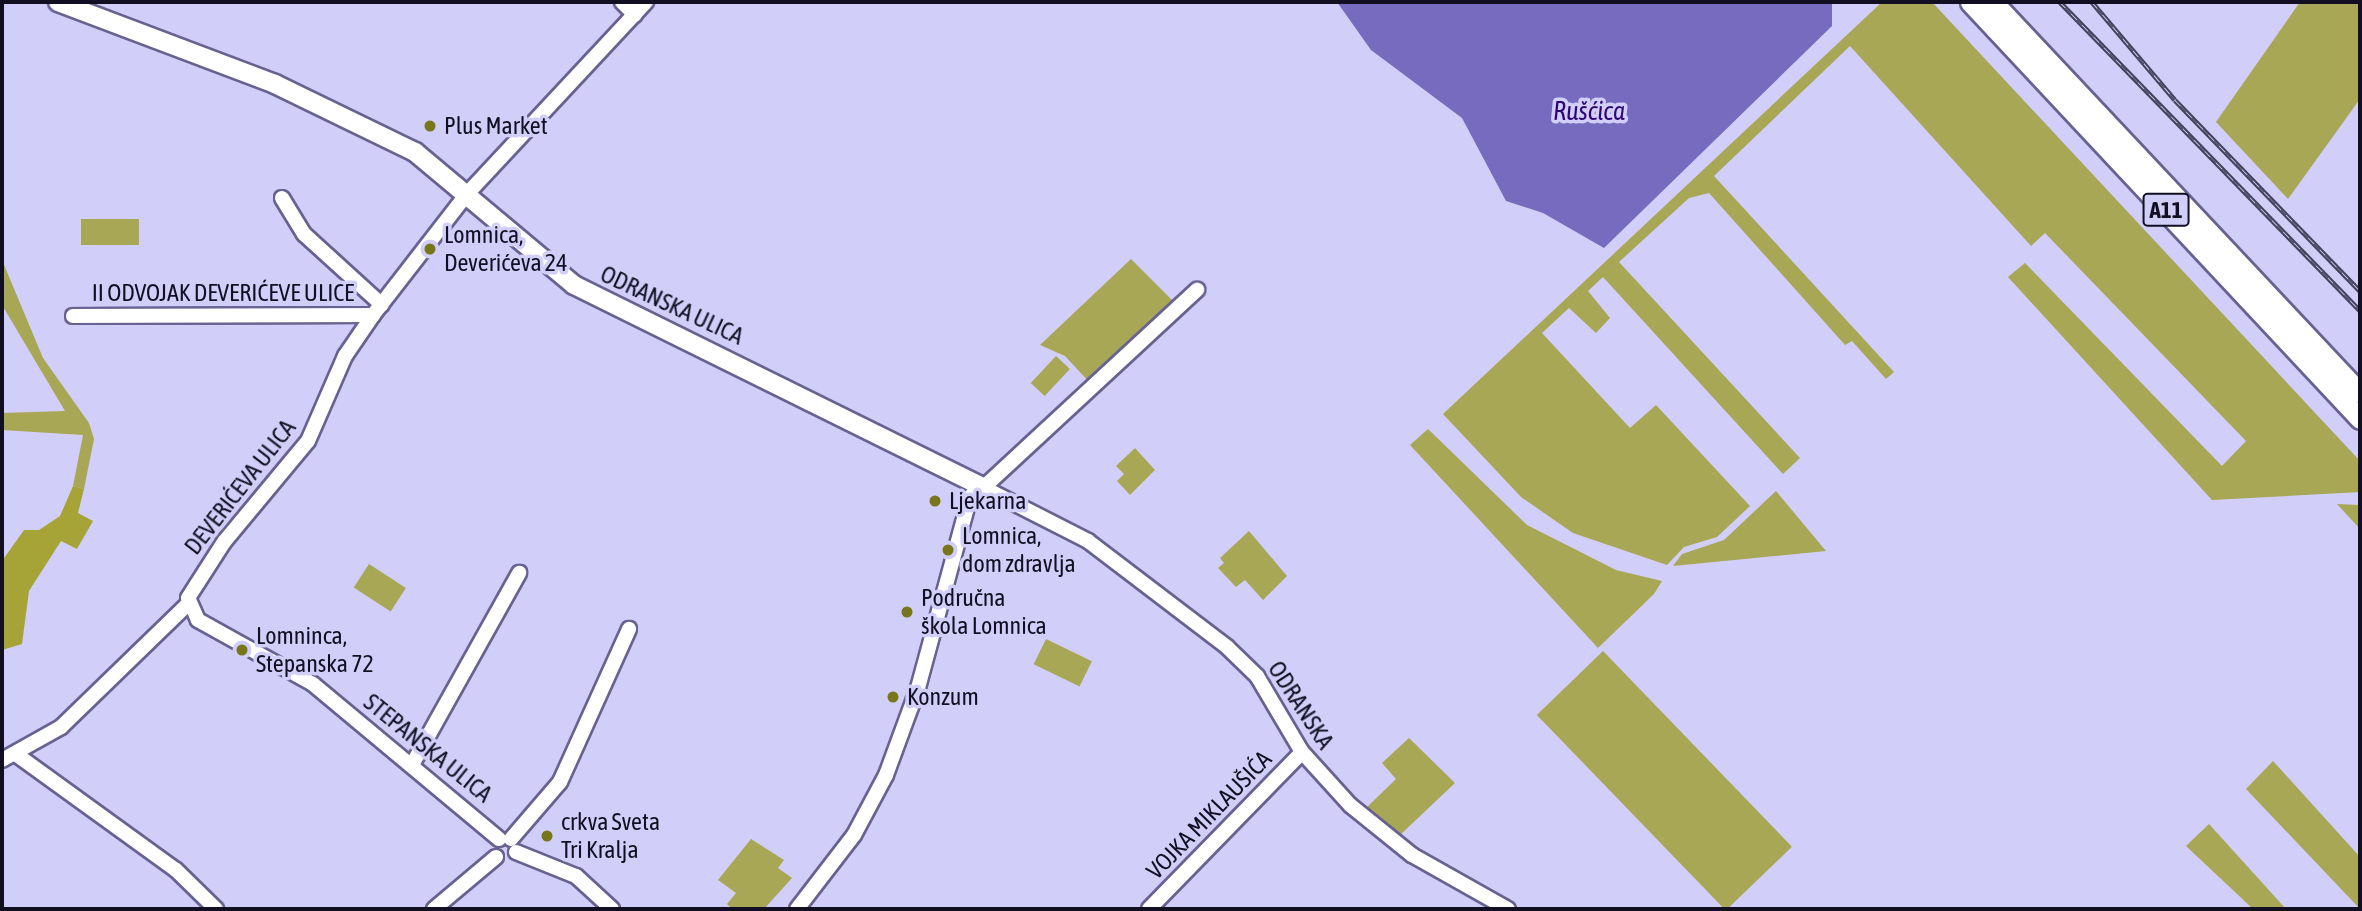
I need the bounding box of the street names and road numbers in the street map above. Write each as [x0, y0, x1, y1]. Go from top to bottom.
road number: A11 [2142, 190, 2190, 230]
street label: ODRANSKA ULICA [596, 259, 748, 351]
street label: II ODVOJAK DEVERIĆEVE ULICE [92, 279, 354, 307]
street label: DEVERIĆEVA ULICA [178, 414, 302, 560]
street label: ODRANSKA [1262, 656, 1340, 754]
street label: STEPANSKA ULICA [358, 688, 498, 808]
street label: VOJKA MIKLAUŠIĆA [1141, 745, 1277, 885]

